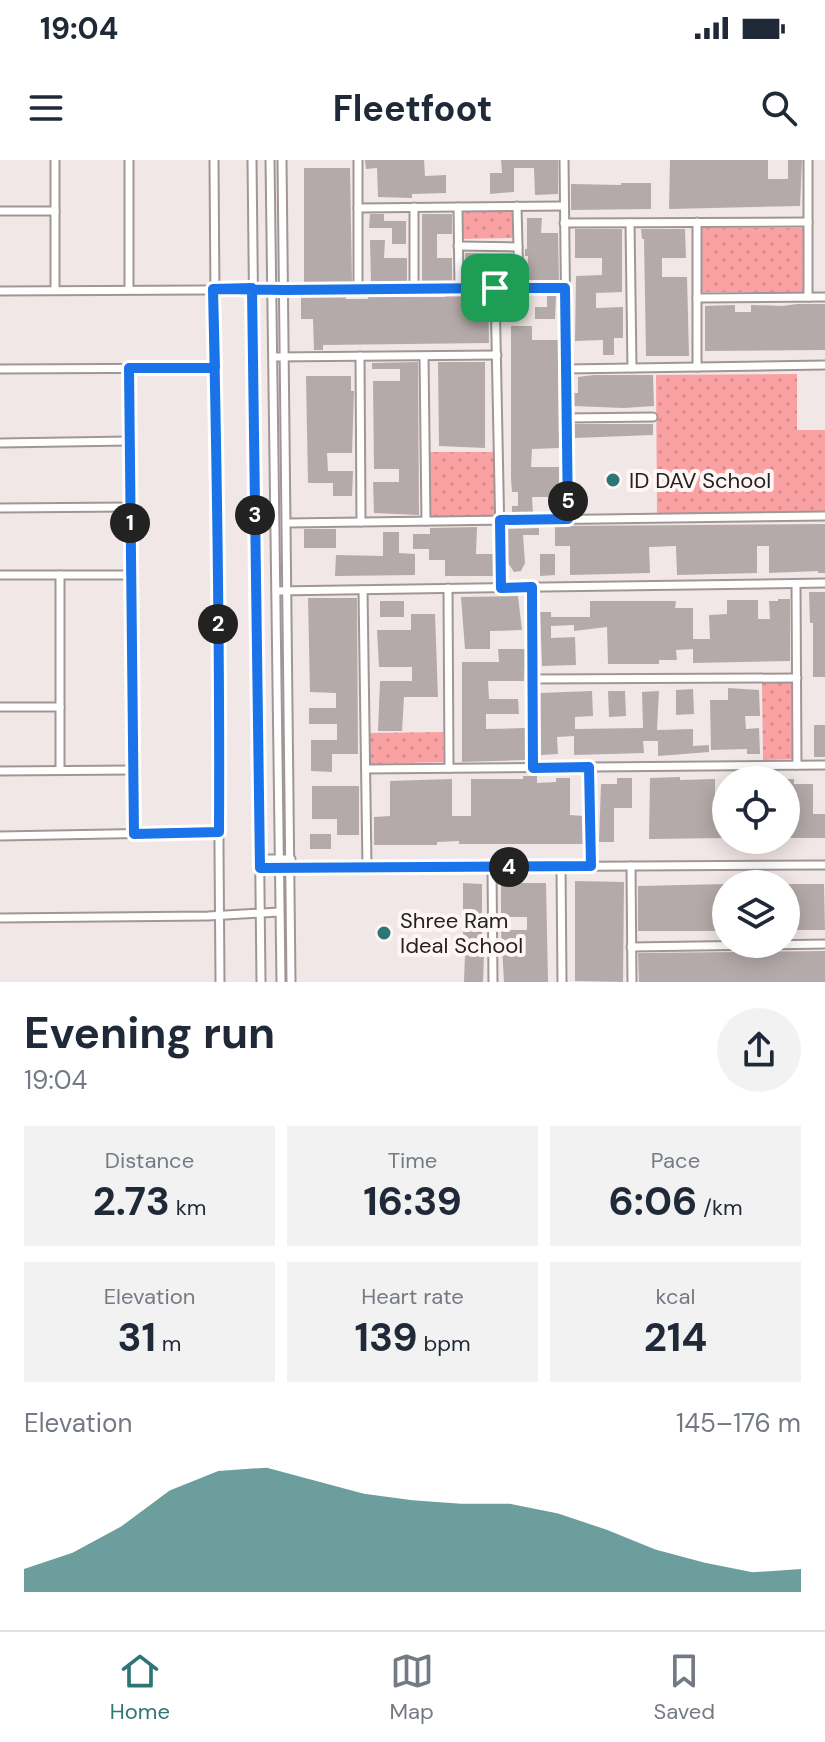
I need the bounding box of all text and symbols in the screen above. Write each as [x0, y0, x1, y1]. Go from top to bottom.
text: 19:04 [40, 9, 118, 48]
text: Fleetfoot [333, 85, 492, 132]
icon: menu [24, 86, 68, 130]
icon: search [757, 86, 801, 130]
pin [461, 254, 529, 322]
icon: arrive [473, 266, 517, 310]
place label: ID DAV School [629, 466, 771, 495]
marker: ID DAV School [604, 471, 622, 489]
pin: 5 [548, 481, 588, 521]
text: 5 [561, 486, 575, 515]
pin: 3 [235, 495, 275, 535]
text: 3 [248, 500, 262, 529]
pin: 1 [110, 503, 150, 543]
text: 1 [126, 508, 134, 537]
pin: 2 [198, 604, 238, 644]
text: 2 [212, 609, 224, 638]
map controls [712, 766, 800, 958]
button: locate [712, 766, 800, 854]
pin: 4 [489, 847, 529, 887]
text: 4 [502, 852, 516, 881]
button: layers [712, 870, 800, 958]
place label: Shree Ram Ideal School [400, 906, 523, 960]
marker: Shree Ram Ideal School [375, 924, 393, 942]
text: Evening run [24, 1004, 275, 1062]
button: share [717, 1008, 801, 1092]
text: 19:04 [24, 1063, 87, 1097]
text: Distance [105, 1146, 194, 1175]
text: Time [388, 1146, 437, 1175]
text: Pace [651, 1146, 700, 1175]
text: 2.73 [93, 1175, 170, 1227]
text: 16:39 [363, 1175, 462, 1227]
text: 6:06 [608, 1175, 697, 1227]
text: km [170, 1193, 206, 1222]
text: /km [697, 1193, 743, 1222]
text: Elevation [104, 1282, 195, 1311]
text: Heart rate [361, 1282, 464, 1311]
text: kcal [656, 1282, 695, 1311]
text: 31 [118, 1311, 156, 1363]
text: 139 [354, 1311, 418, 1363]
text: 214 [644, 1311, 707, 1363]
text: m [156, 1329, 181, 1358]
text: bpm [418, 1329, 471, 1358]
text: Elevation [24, 1406, 132, 1440]
text: 145–176 m [676, 1406, 801, 1440]
tab: Home [110, 1649, 170, 1726]
tab: Map [390, 1649, 434, 1726]
tab: Saved [653, 1649, 715, 1726]

